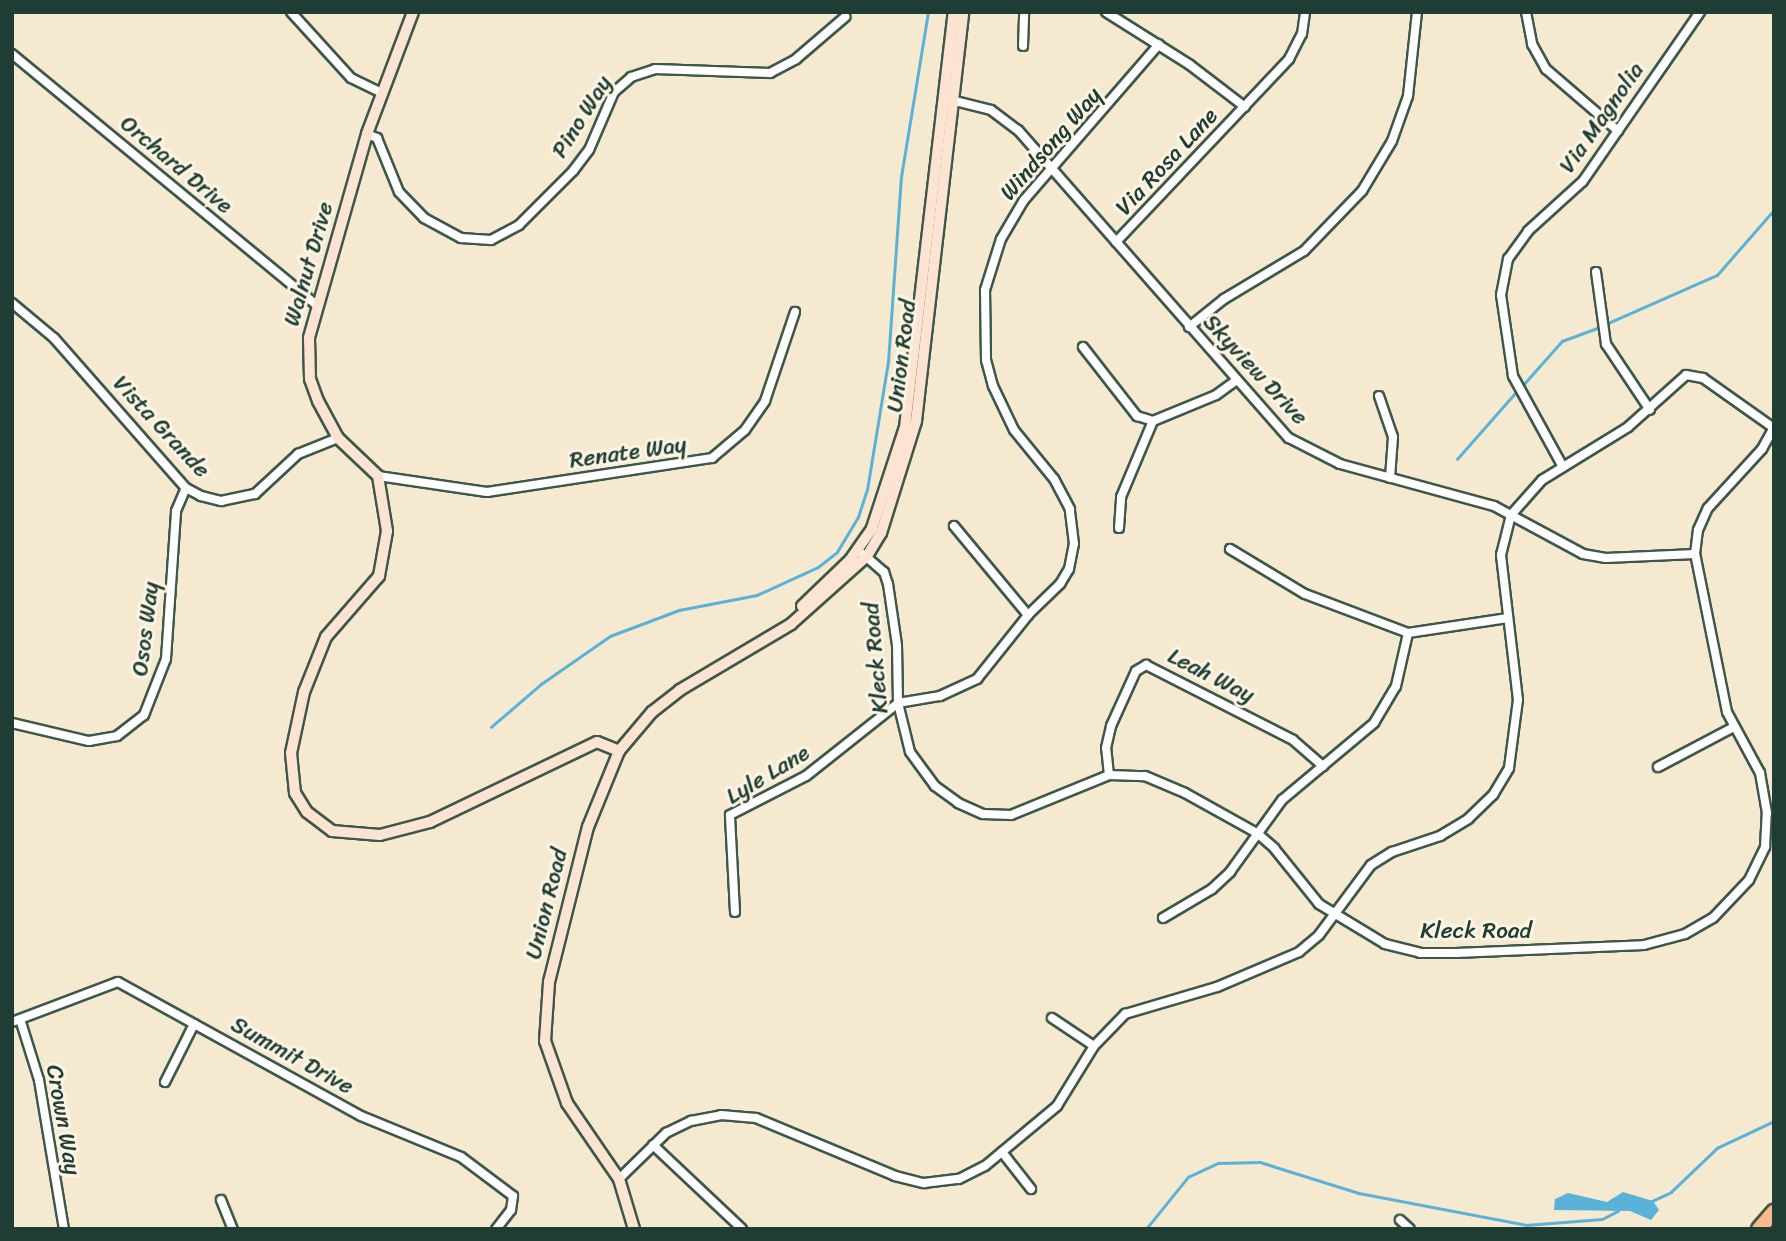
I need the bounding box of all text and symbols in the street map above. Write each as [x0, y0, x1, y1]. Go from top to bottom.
street label: Via Magnolia [1554, 58, 1650, 178]
street label: Pino Way [546, 71, 618, 163]
street label: Windsong Way [994, 82, 1108, 206]
street label: Via Rosa Lane [1110, 102, 1224, 222]
street label: Orchard Drive [114, 110, 238, 220]
street label: Walnut Drive [278, 199, 340, 329]
street label: Union Road [881, 298, 923, 414]
street label: Skyview Drive [1197, 309, 1313, 431]
street label: Vista Grande [107, 370, 215, 484]
street label: Renate Way [568, 431, 688, 475]
street label: Osos Way [127, 580, 165, 678]
street label: Kleck Road [857, 601, 895, 715]
street label: Leah Way [1163, 643, 1259, 709]
street label: Lyle Lane [721, 739, 815, 811]
street label: Union Road [520, 846, 574, 962]
street label: Kleck Road [1420, 917, 1532, 945]
street label: Summit Drive [226, 1011, 358, 1101]
street label: Crown Way [40, 1063, 86, 1177]

